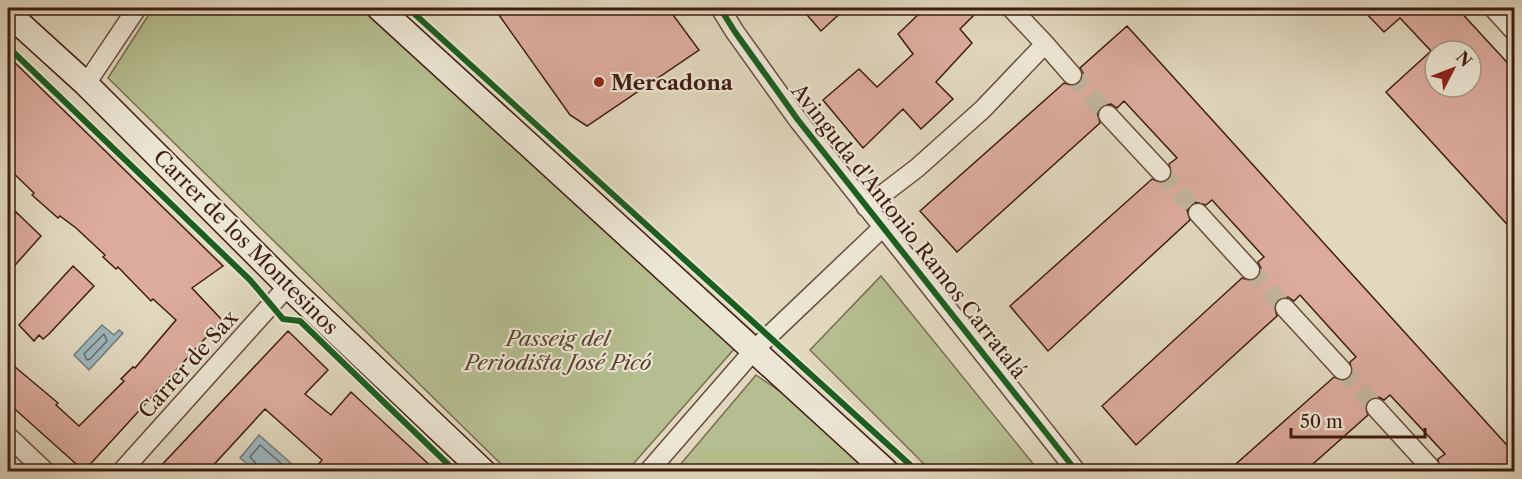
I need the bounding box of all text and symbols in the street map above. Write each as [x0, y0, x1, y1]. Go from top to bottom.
north arrow [1423, 39, 1483, 99]
text: N [1452, 47, 1476, 71]
place label: Mercadona [611, 70, 734, 95]
marker: Mercadona [592, 75, 606, 89]
street label: Avinguda d'Antonio Ramos Carratalá [786, 78, 1032, 384]
street label: Carrer de los Montesinos [148, 144, 344, 340]
street label: Carrer de Sax [133, 304, 243, 423]
park label: Passeig del Periodista José Picó [463, 326, 652, 375]
scale bar [1291, 401, 1424, 439]
text: 50 m [1300, 411, 1343, 433]

